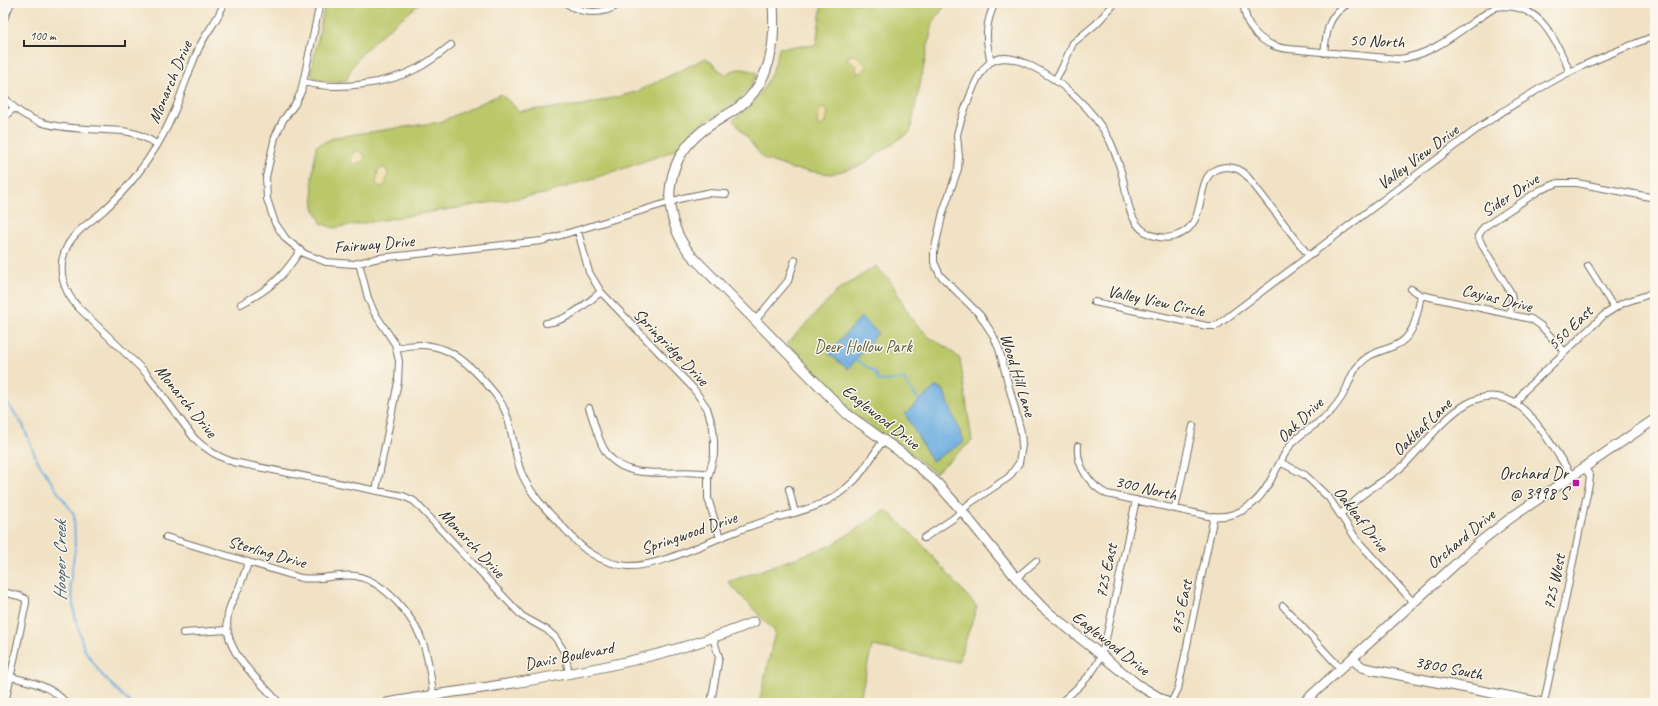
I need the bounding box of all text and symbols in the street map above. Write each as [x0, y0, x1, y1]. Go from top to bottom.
scale bar [24, 22, 125, 48]
text: 100 m [30, 28, 57, 44]
street label: 50 North [1349, 30, 1405, 52]
street label: Monarch Drive [143, 36, 197, 126]
street label: Valley View Drive [1373, 119, 1464, 194]
street label: Sider Drive [1477, 168, 1544, 221]
street label: Fairway Drive [333, 230, 416, 258]
street label: Cayias Drive [1460, 279, 1536, 317]
street label: Valley View Circle [1106, 281, 1208, 322]
street label: 550 East [1543, 300, 1599, 355]
street label: Springridge Drive [629, 304, 714, 391]
street label: Wood Hill Lane [995, 331, 1041, 420]
park label: Deer Hollow Park [814, 336, 914, 357]
street label: Monarch Drive [150, 360, 223, 443]
street label: Eaglewood Drive [838, 380, 925, 455]
street label: Oak Drive [1272, 392, 1329, 447]
street label: Oakleaf Lane [1388, 393, 1457, 460]
place label: Orchard Dr @ 3998 S [1499, 463, 1572, 504]
street label: 300 North [1113, 471, 1179, 505]
marker: Orchard Dr @ 3998 S [1571, 478, 1581, 488]
street label: Oakleaf Drive [1329, 482, 1394, 557]
street label: Orchard Drive [1423, 503, 1501, 574]
street label: Monarch Drive [434, 504, 511, 583]
street label: Springwood Drive [638, 506, 741, 559]
water label: Hooper Creek [49, 518, 71, 601]
street label: Sterling Drive [226, 531, 310, 574]
street label: 725 East [1090, 540, 1122, 600]
street label: 725 West [1538, 550, 1571, 612]
street label: 675 East [1165, 576, 1197, 636]
street label: Eaglewood Drive [1068, 606, 1155, 681]
street label: Davis Boulevard [523, 637, 618, 675]
street label: 3800 South [1413, 651, 1486, 685]

